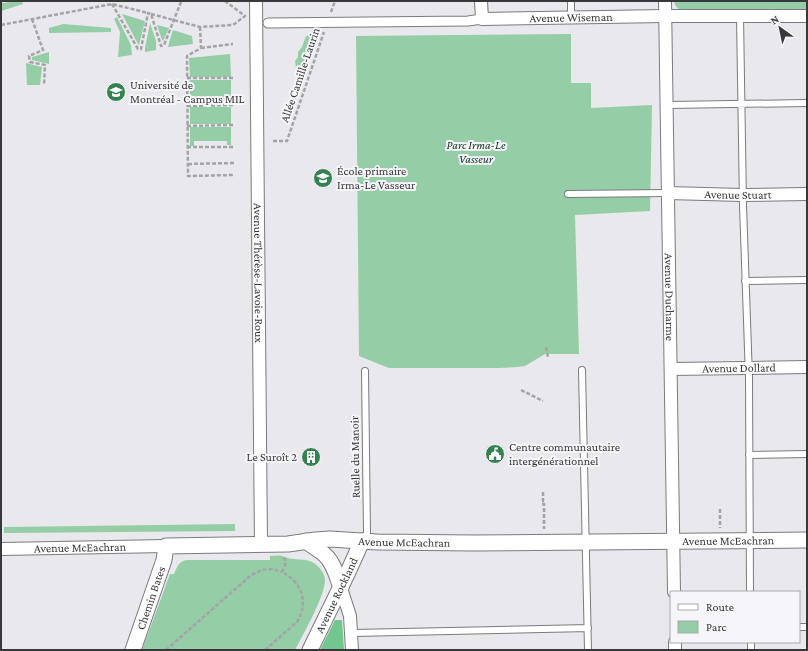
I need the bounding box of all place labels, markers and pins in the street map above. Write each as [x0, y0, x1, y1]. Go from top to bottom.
place label: Université de Montréal - Campus MIL [130, 78, 245, 106]
school or university icon: Université de Montréal - Campus MIL [105, 81, 127, 103]
place label: École primaire Irma-Le Vasseur [337, 164, 416, 192]
school or university icon: École primaire Irma-Le Vasseur [312, 167, 334, 189]
place label: Centre communautaire intergénérationnel [509, 440, 620, 468]
public building icon: Centre communautaire intergénérationnel [484, 443, 506, 465]
building icon: Le Suroît 2 [300, 446, 322, 468]
place label: Le Suroît 2 [246, 450, 297, 464]

